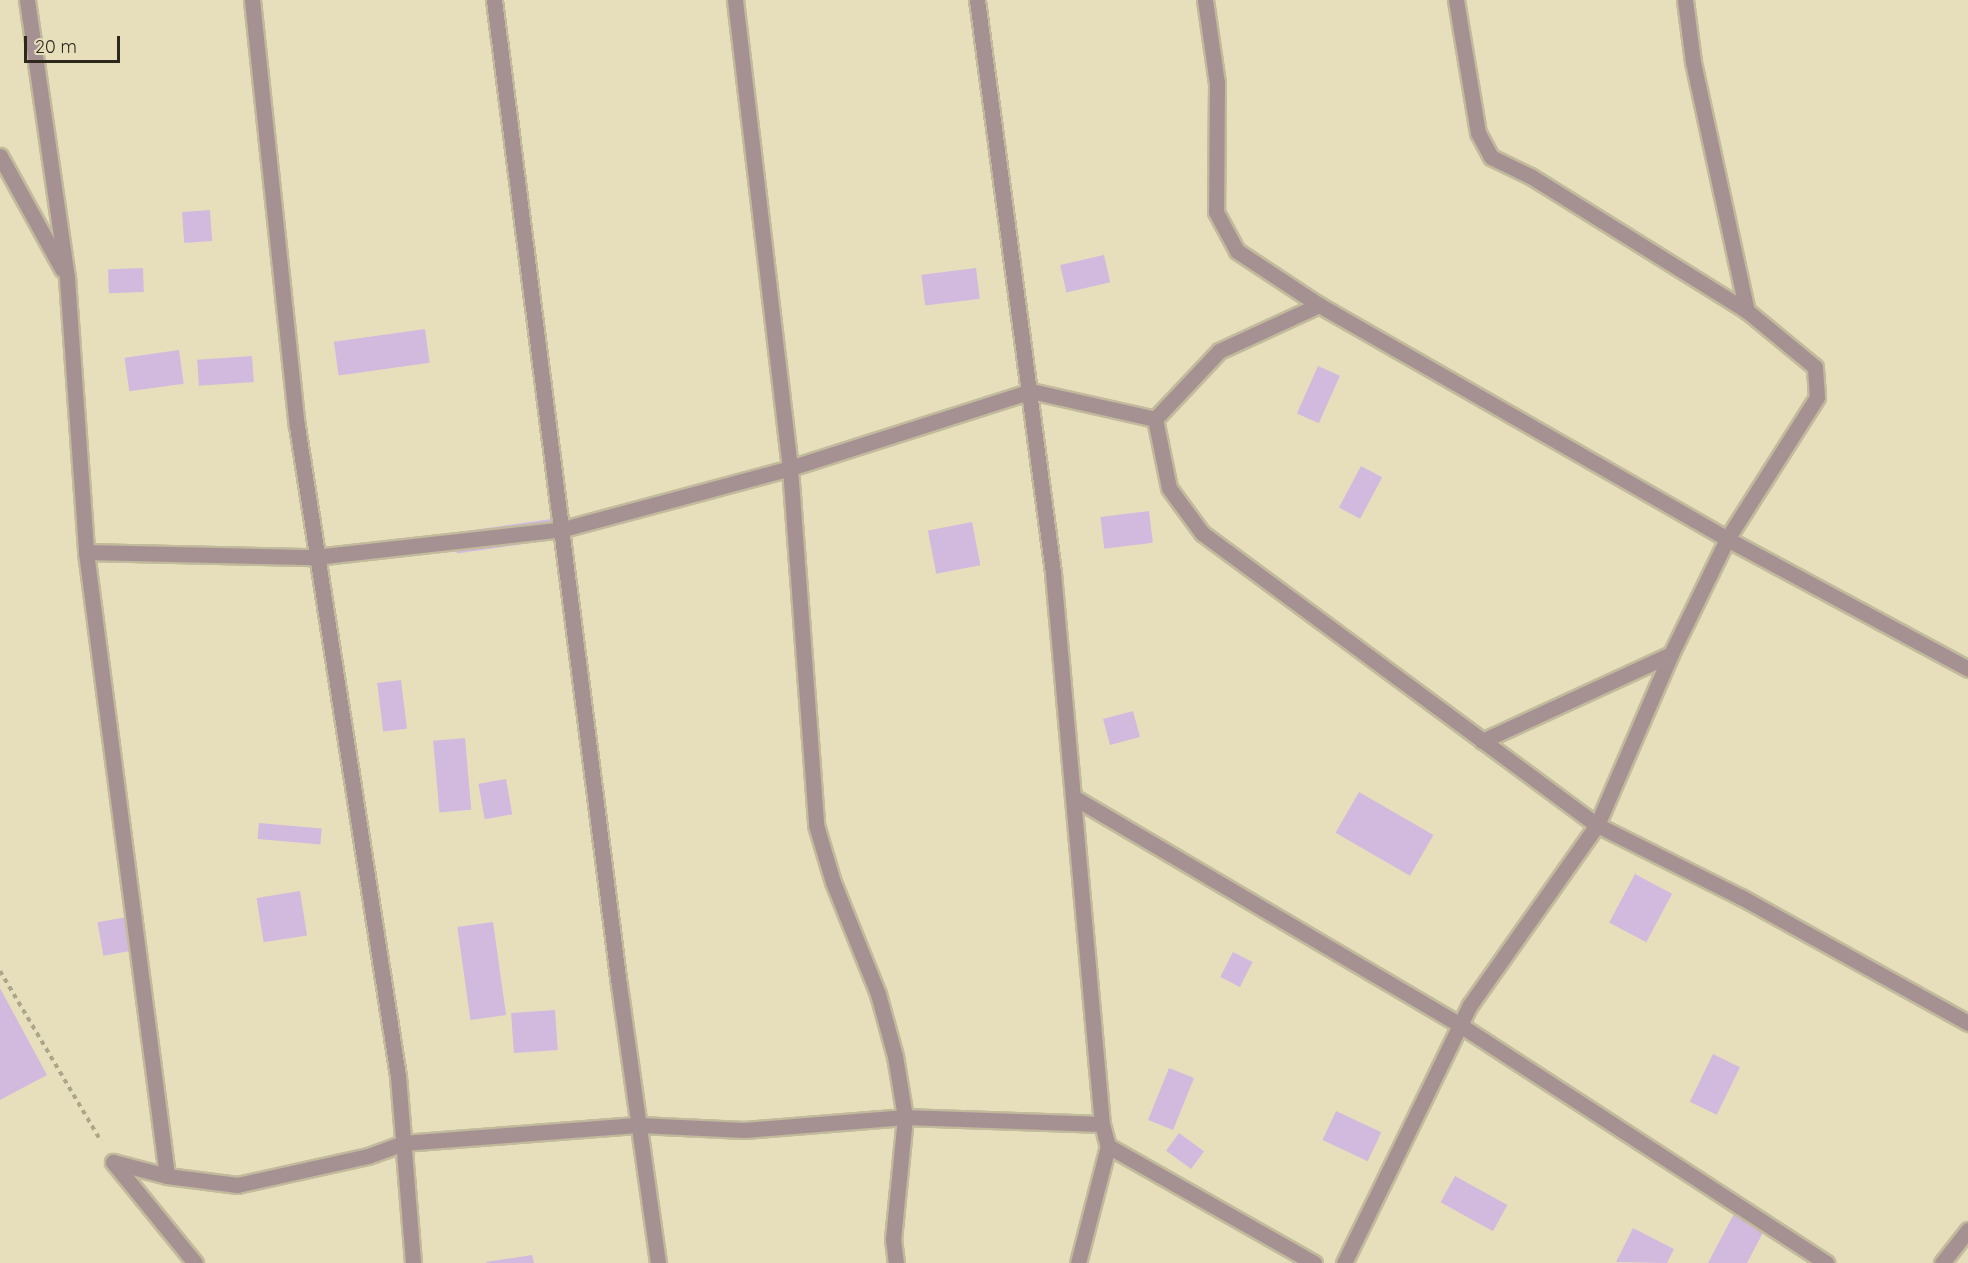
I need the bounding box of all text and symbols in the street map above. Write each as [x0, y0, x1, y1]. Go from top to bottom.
scale bar [27, 24, 123, 62]
text: 20 m [35, 35, 77, 58]

